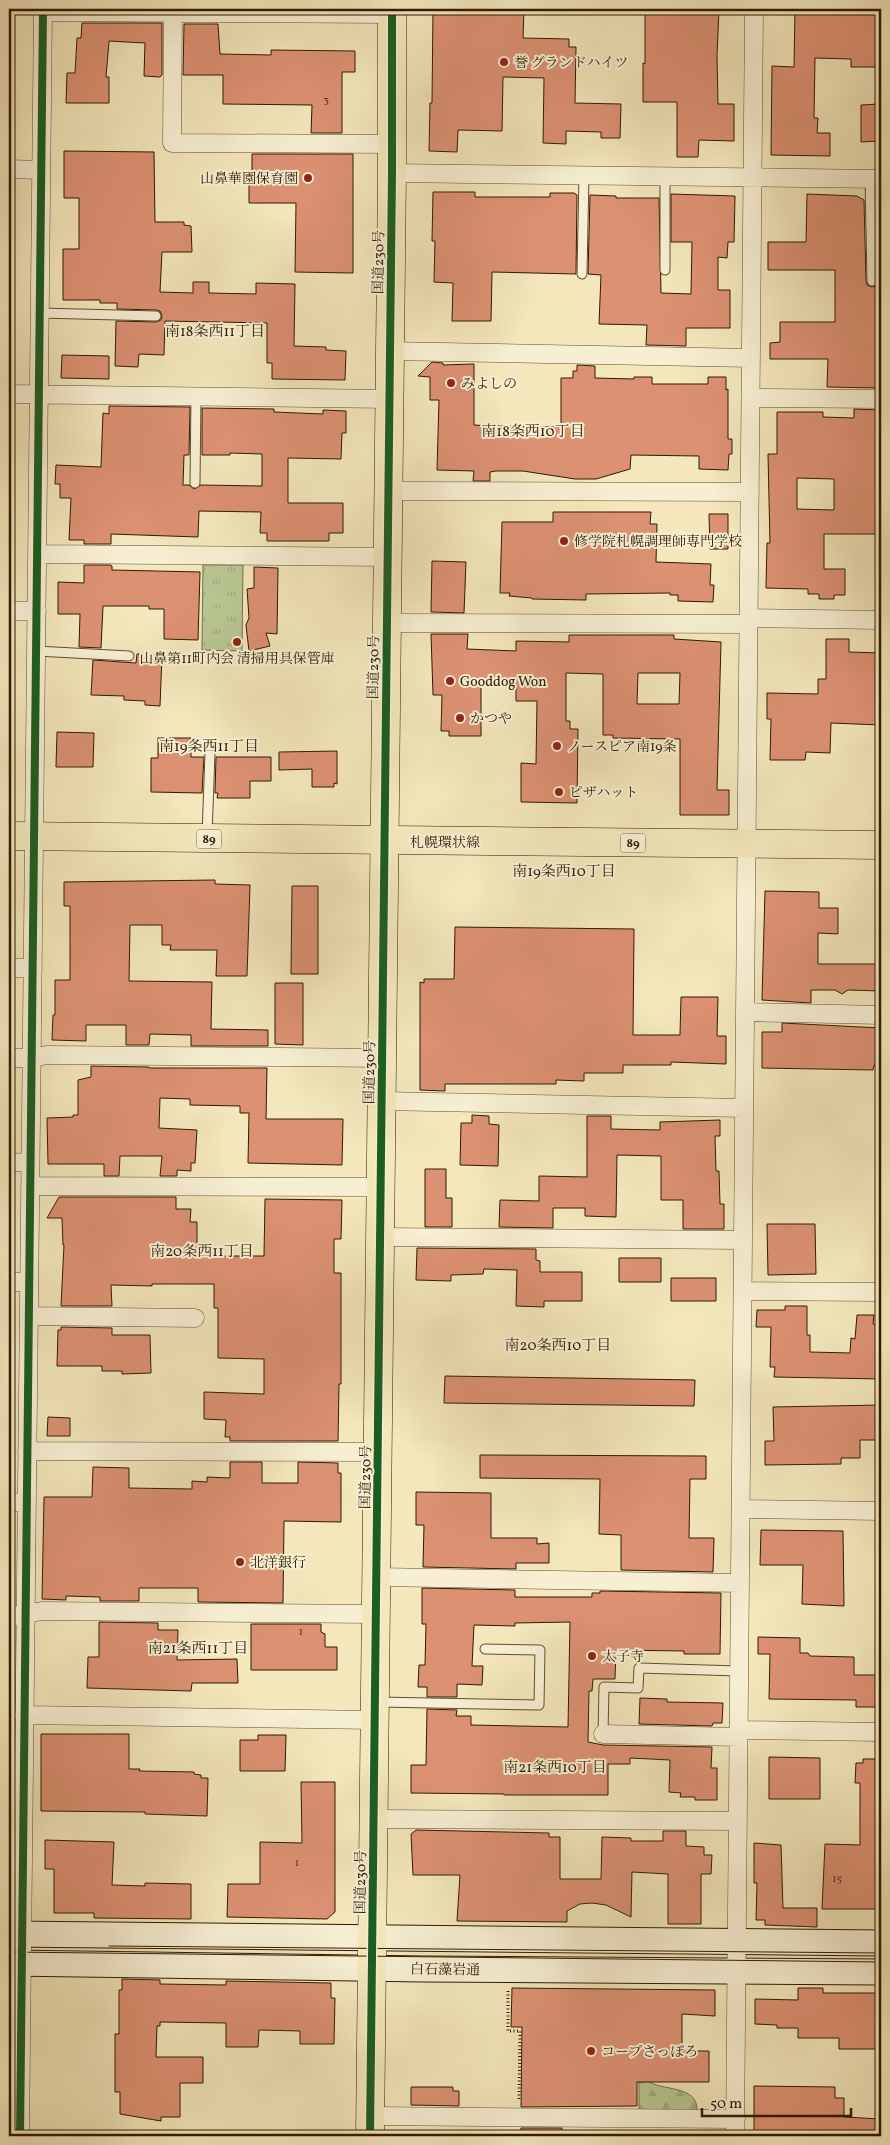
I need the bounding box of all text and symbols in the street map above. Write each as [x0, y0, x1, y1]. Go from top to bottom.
place label: 誉 グランドハイツ [514, 54, 629, 73]
marker: 誉 グランドハイツ [498, 56, 510, 68]
house number: 3 [323, 93, 329, 108]
place label: 山鼻華園保育園 [200, 170, 298, 189]
marker: 山鼻華園保育園 [302, 172, 314, 184]
street label: 国道230号 [369, 230, 390, 294]
district label: 南18条西11丁目 [165, 322, 265, 343]
place label: みよしの [461, 375, 517, 394]
marker: みよしの [445, 377, 457, 389]
district label: 南18条西10丁目 [481, 422, 585, 443]
place label: 修学院札幌調理師専門学校 [574, 533, 742, 552]
marker: 修学院札幌調理師専門学校 [558, 535, 570, 547]
street label: 国道230号 [364, 635, 385, 699]
marker: 山鼻第11町内会 清掃用具保管庫 [231, 636, 243, 648]
place label: 山鼻第11町内会 清掃用具保管庫 [139, 650, 335, 669]
place label: Gooddog Won [460, 673, 547, 692]
marker: Gooddog Won [444, 675, 456, 687]
place label: かつや [470, 710, 512, 729]
marker: かつや [454, 712, 466, 724]
district label: 南19条西11丁目 [159, 737, 259, 758]
place label: ノースピア南19条 [567, 738, 677, 757]
marker: ノースピア南19条 [551, 740, 563, 752]
place label: ピザハット [569, 784, 638, 803]
marker: ピザハット [553, 786, 565, 798]
road number: 89 [196, 830, 222, 849]
street label: 札幌環状線 [410, 834, 480, 853]
road number: 89 [620, 834, 646, 852]
district label: 南19条西10丁目 [512, 862, 616, 883]
street label: 国道230号 [360, 1040, 381, 1104]
district label: 南20条西11丁目 [150, 1242, 254, 1263]
district label: 南20条西10丁目 [505, 1336, 611, 1357]
street label: 国道230号 [356, 1445, 377, 1509]
place label: 北洋銀行 [250, 1554, 306, 1573]
marker: 北洋銀行 [234, 1556, 246, 1568]
house number: 1 [299, 1625, 303, 1640]
district label: 南21条西11丁目 [148, 1639, 248, 1660]
place label: 太子寺 [602, 1648, 644, 1667]
marker: 太子寺 [586, 1650, 598, 1662]
district label: 南21条西10丁目 [503, 1758, 607, 1779]
street label: 国道230号 [351, 1850, 372, 1914]
house number: 1 [295, 1856, 299, 1871]
house number: 15 [832, 1872, 842, 1887]
street label: 白石藻岩通 [410, 1960, 480, 1981]
place label: コープさっぽろ [601, 2043, 698, 2062]
marker: コープさっぽろ [585, 2045, 597, 2057]
scale bar [702, 2085, 851, 2117]
text: 50 m [710, 2094, 742, 2115]

